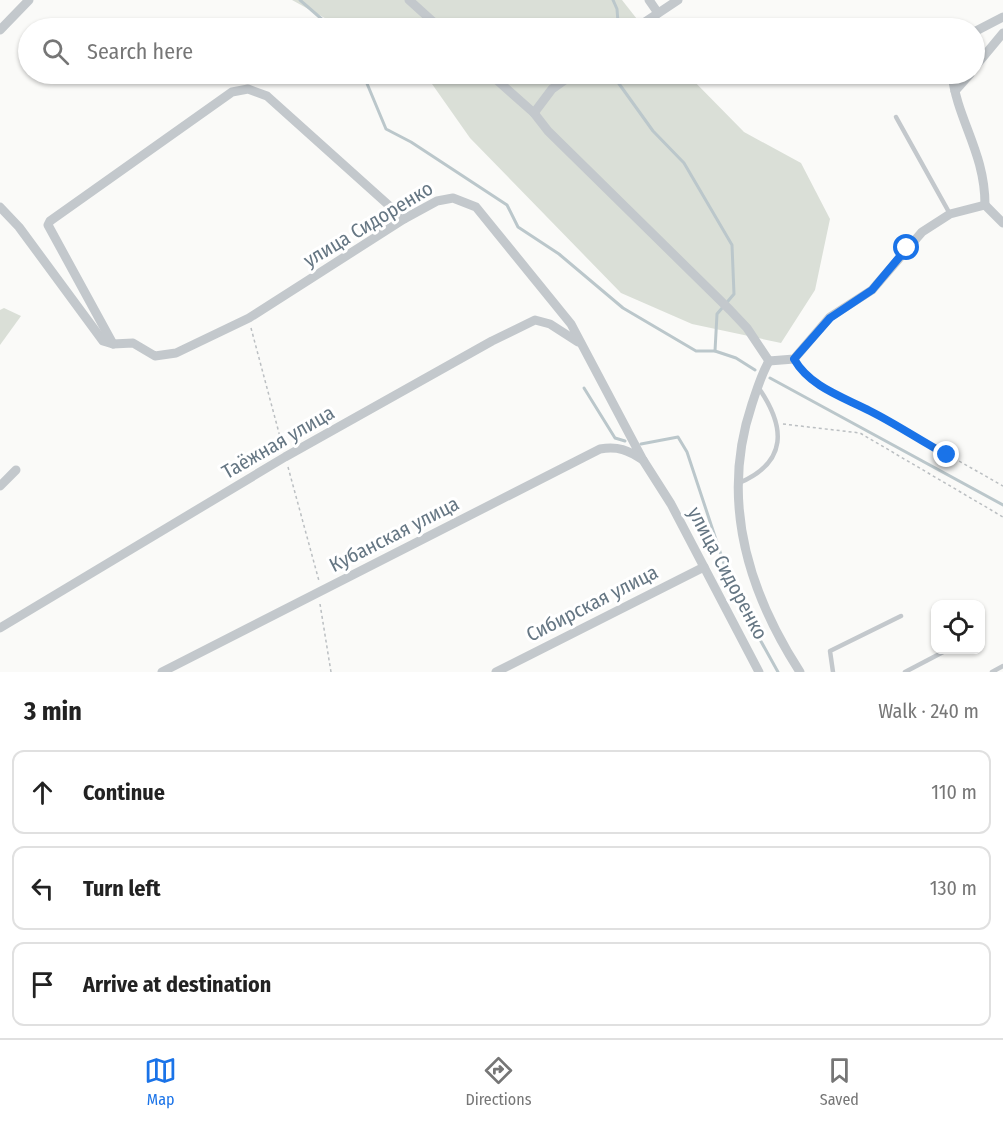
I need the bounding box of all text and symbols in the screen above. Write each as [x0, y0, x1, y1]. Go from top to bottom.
search box [18, 18, 985, 84]
icon: search [39, 35, 72, 68]
text: Search here [87, 38, 193, 65]
street label: улица Сидоренко [299, 176, 437, 272]
route start [893, 234, 919, 260]
street label: Таёжная улица [218, 400, 338, 484]
route end [933, 441, 959, 467]
street label: Кубанская улица [325, 491, 463, 577]
street label: улица Сидоренко [683, 503, 773, 643]
street label: Сибирская улица [522, 560, 662, 646]
map controls [931, 600, 985, 654]
button: locate [931, 600, 985, 654]
text: 3 min [24, 696, 82, 727]
text: Walk · 240 m [878, 699, 979, 723]
icon: ahead [26, 776, 59, 809]
text: Continue [83, 779, 165, 806]
text: 110 m [931, 780, 977, 804]
icon: left [26, 872, 59, 905]
text: Turn left [83, 875, 161, 902]
text: 130 m [930, 876, 977, 900]
icon: arrive [26, 968, 59, 1001]
text: Arrive at destination [83, 971, 271, 998]
tab: Map [144, 1054, 177, 1109]
tab: Directions [465, 1054, 532, 1109]
tab: Saved [820, 1054, 859, 1109]

